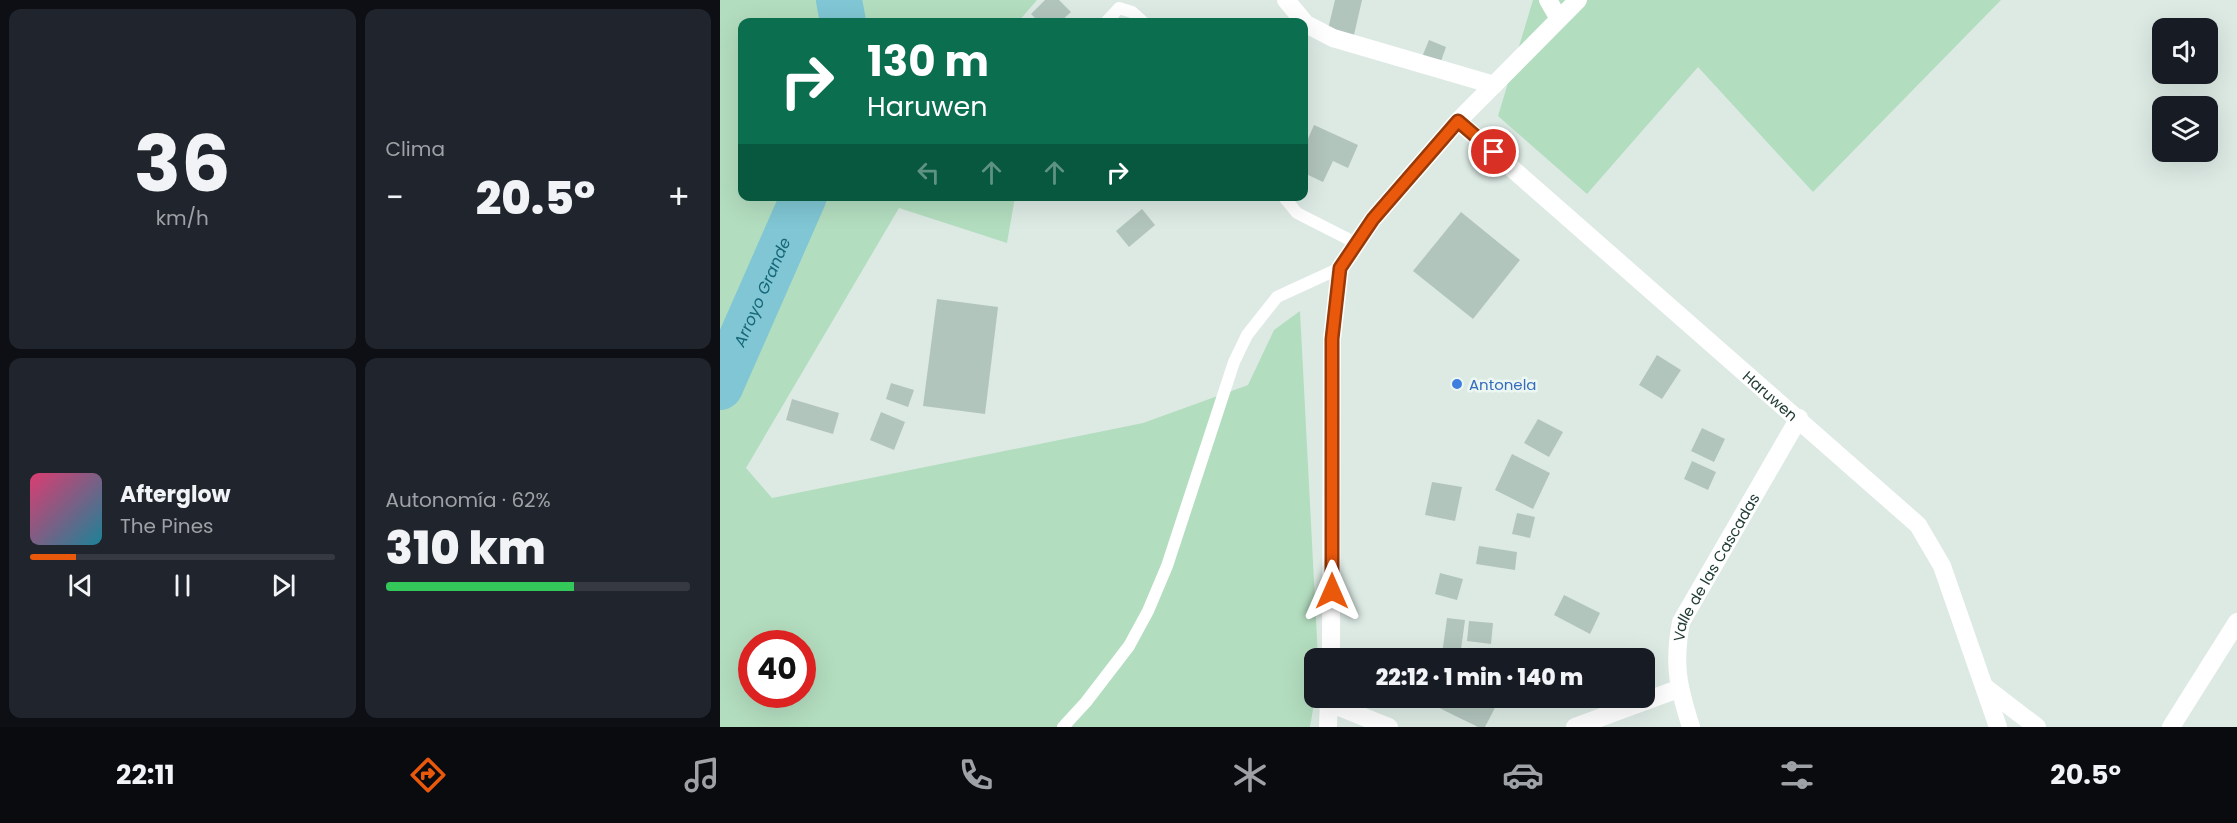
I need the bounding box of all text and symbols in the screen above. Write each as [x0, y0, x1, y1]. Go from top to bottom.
map controls [2152, 18, 2218, 162]
button: sound [2152, 18, 2218, 84]
text: 130 m [867, 32, 989, 91]
icon: right [768, 42, 846, 120]
text: Haruwen [867, 88, 987, 125]
button: layers [2152, 96, 2218, 162]
text: 36 [134, 109, 231, 218]
pin [1468, 126, 1519, 177]
text: Clima [386, 135, 445, 163]
icon: arrive [1477, 135, 1510, 168]
icon: left [912, 156, 945, 189]
icon: ahead [975, 156, 1008, 189]
icon: ahead [1038, 156, 1071, 189]
icon: right [1101, 156, 1134, 189]
text: 20.5° [476, 167, 595, 230]
text: − [386, 174, 404, 221]
text: + [667, 174, 690, 221]
text: km/h [156, 204, 209, 232]
water label: Arroyo Grande [727, 233, 796, 351]
street label: Haruwen [1738, 366, 1803, 426]
place label: Antonela [1469, 374, 1537, 395]
marker: Antonela [1450, 377, 1464, 391]
text: Afterglow [120, 479, 231, 510]
text: Autonomía · 62% [386, 486, 551, 514]
street label: Valle de las Cascadas [1668, 489, 1764, 643]
text: The Pines [120, 512, 214, 540]
text: 310 km [386, 517, 546, 580]
position arrow [1300, 559, 1364, 623]
icon: previous [64, 569, 97, 602]
icon: pause [166, 569, 199, 602]
icon: next [267, 569, 300, 602]
speed limit sign: 40 [738, 630, 816, 708]
text: 22:12 · 1 min · 140 m [1376, 662, 1583, 693]
icon: directions [407, 754, 449, 796]
icon: music [681, 754, 723, 796]
icon: phone [955, 754, 997, 796]
icon: climate [1229, 754, 1271, 796]
icon: car [1502, 754, 1544, 796]
icon: filters [1776, 754, 1818, 796]
text: 22:11 [116, 756, 175, 793]
text: 20.5° [2050, 756, 2121, 793]

